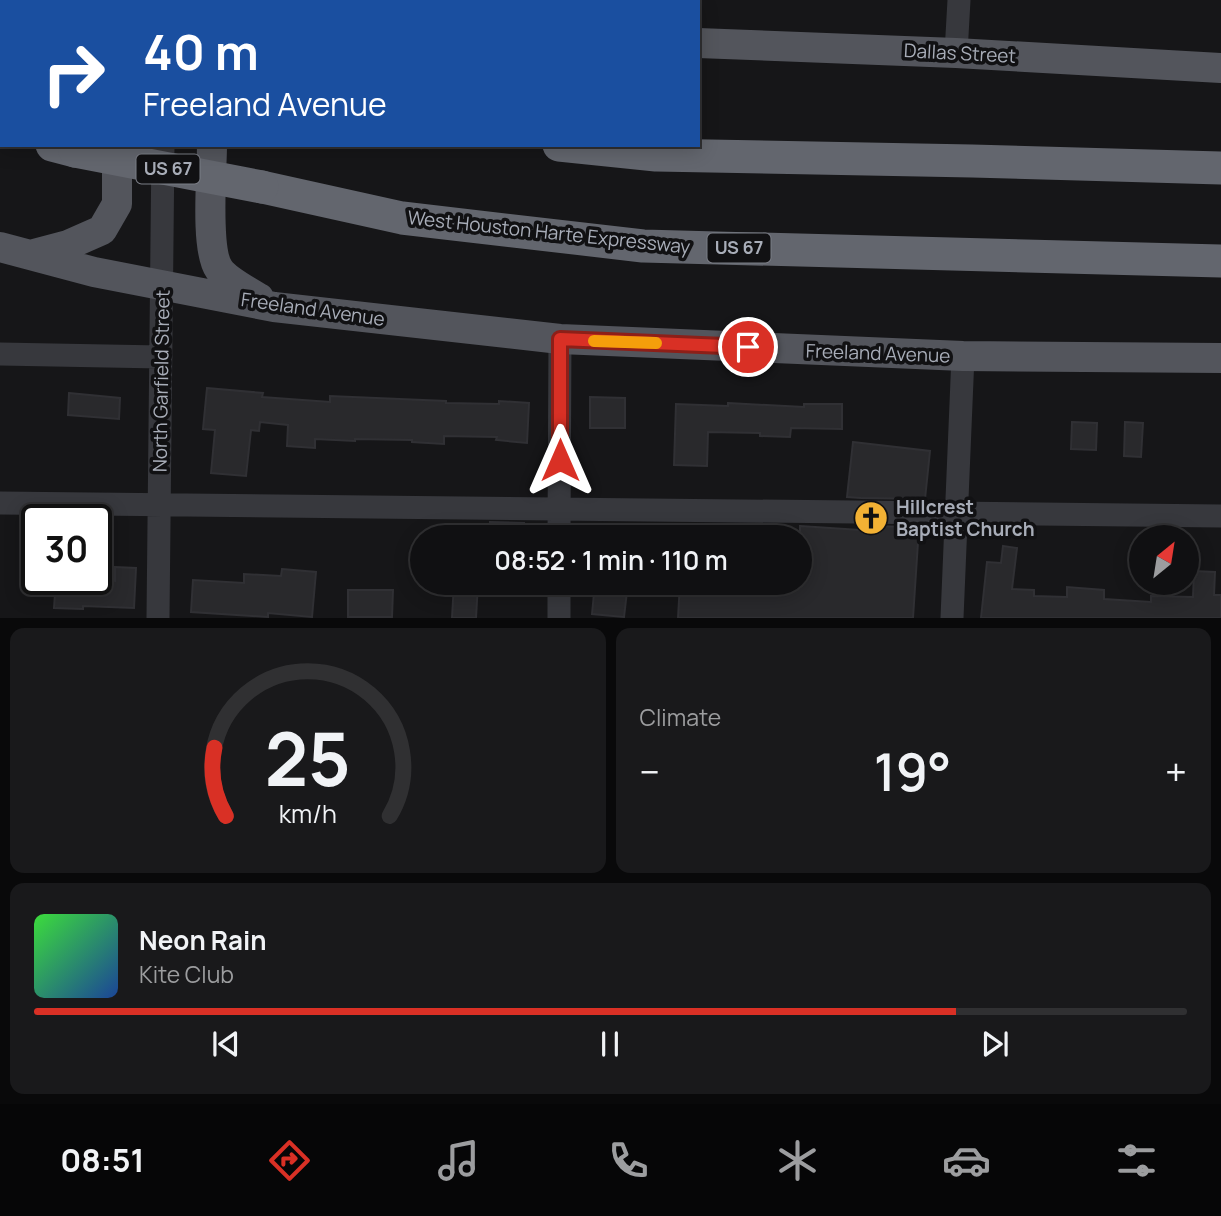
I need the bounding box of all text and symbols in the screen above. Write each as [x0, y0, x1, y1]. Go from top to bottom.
text: 40 m [143, 18, 259, 85]
icon: right [28, 28, 119, 119]
street label: Dallas Street [903, 37, 1017, 69]
text: Freeland Avenue [143, 82, 387, 126]
road number: US 67 [136, 154, 200, 184]
street label: West Houston Harte Expressway [406, 204, 692, 260]
road number: US 67 [708, 234, 770, 262]
street label: Freeland Avenue [240, 286, 386, 332]
street label: North Garfield Street [146, 290, 176, 472]
pin [718, 317, 778, 377]
icon: arrive [729, 328, 767, 366]
street label: Freeland Avenue [805, 337, 951, 369]
position arrow [523, 423, 597, 497]
place label: Hillcrest Baptist Church [896, 494, 1035, 542]
church icon: Hillcrest Baptist Church [852, 499, 890, 537]
speed limit sign: 30 [21, 504, 112, 595]
north arrow [1129, 525, 1199, 595]
map controls [1129, 525, 1199, 595]
text: 08:52 · 1 min · 110 m [494, 542, 728, 578]
text: Climate [640, 701, 721, 733]
text: 25 [265, 709, 351, 809]
text: 19° [874, 736, 951, 807]
text: − [640, 745, 660, 797]
text: + [1165, 745, 1187, 797]
text: km/h [279, 796, 337, 831]
text: Neon Rain [139, 922, 267, 958]
text: Kite Club [139, 958, 234, 990]
icon: previous [207, 1025, 245, 1063]
icon: pause [591, 1025, 629, 1063]
icon: next [976, 1025, 1014, 1063]
icon: directions [265, 1136, 314, 1185]
icon: music [434, 1136, 483, 1185]
icon: phone [604, 1136, 653, 1185]
icon: climate [773, 1136, 822, 1185]
icon: car [942, 1136, 991, 1185]
icon: filters [1112, 1136, 1161, 1185]
text: 08:51 [60, 1138, 145, 1182]

